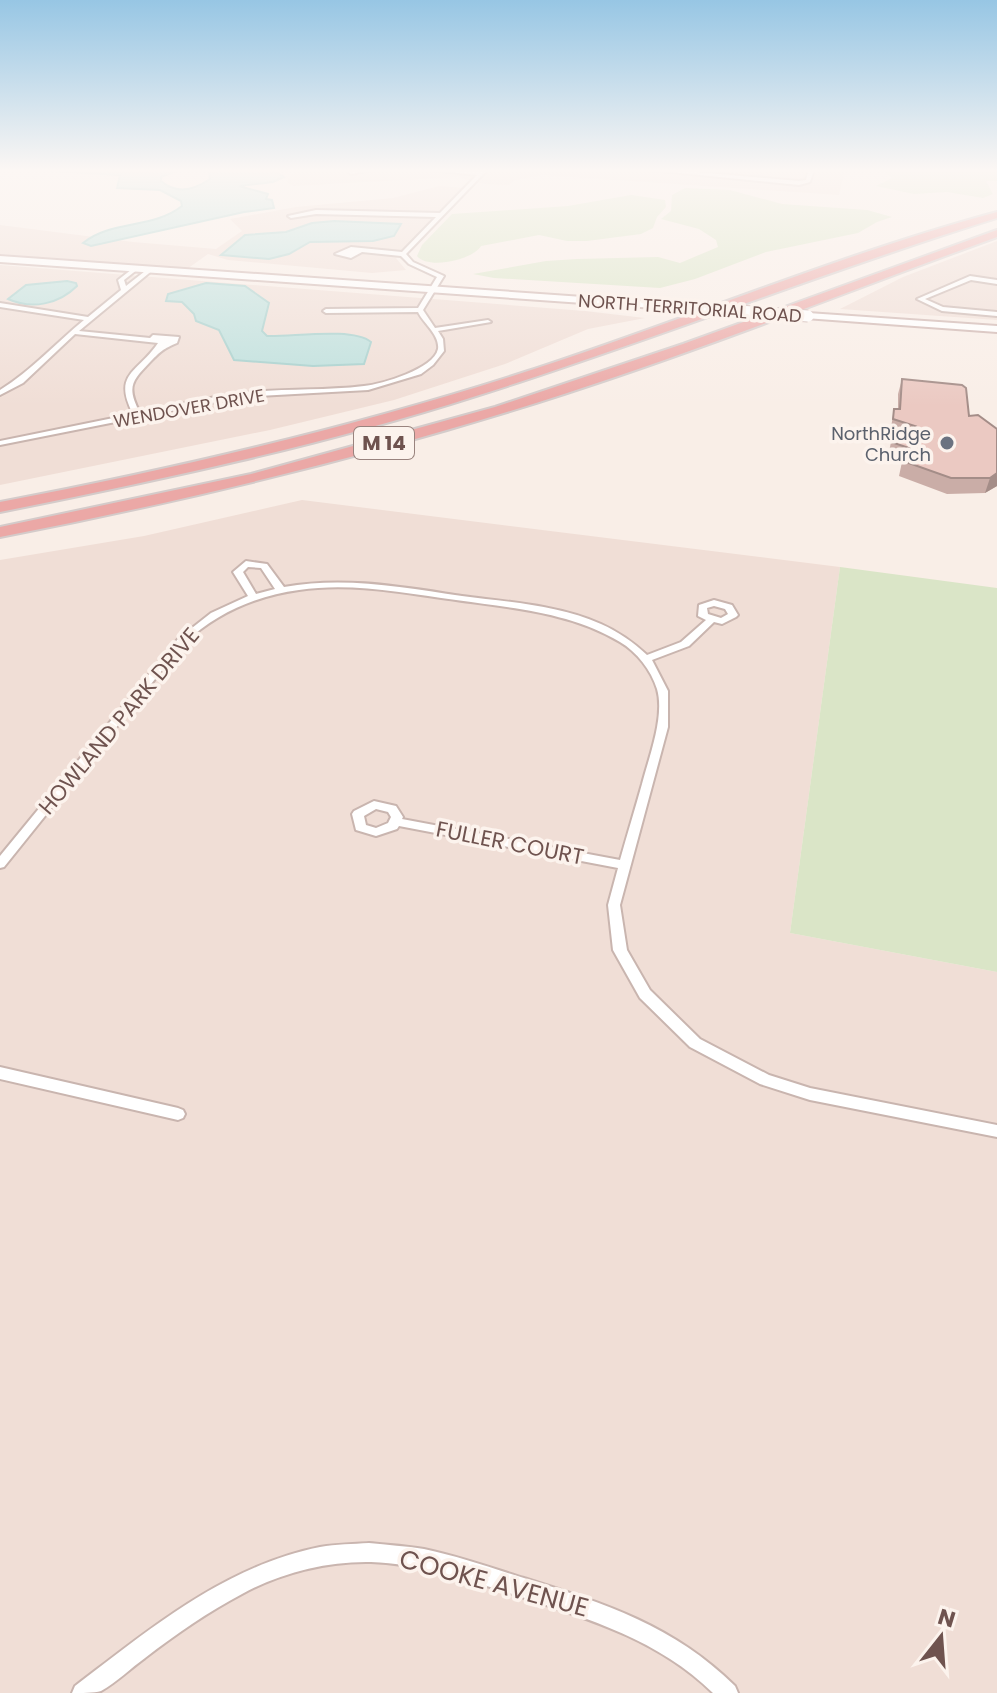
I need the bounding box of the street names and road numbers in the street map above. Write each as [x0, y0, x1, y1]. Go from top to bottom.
street label: NORTH TERRITORIAL ROAD [577, 288, 803, 328]
street label: WENDOVER DRIVE [111, 382, 267, 434]
road number: M 14 [354, 427, 414, 459]
street label: HOWLAND PARK DRIVE [31, 621, 207, 821]
street label: FULLER COURT [433, 813, 587, 873]
street label: COOKE AVENUE [395, 1540, 593, 1626]

